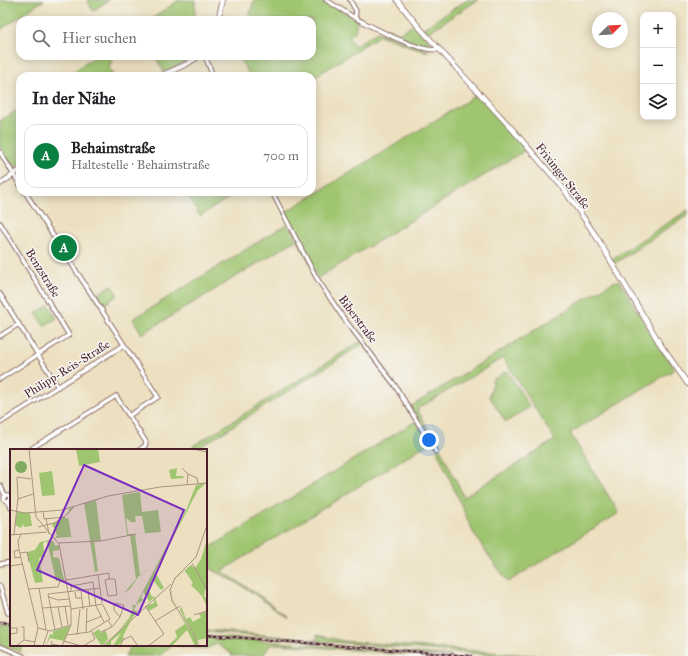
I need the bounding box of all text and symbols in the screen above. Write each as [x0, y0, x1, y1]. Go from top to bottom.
north arrow [592, 12, 628, 48]
map controls [640, 12, 676, 120]
button: + [640, 12, 676, 48]
search box [16, 16, 316, 60]
icon: search [30, 27, 52, 49]
text: Hier suchen [62, 29, 137, 47]
button: − [640, 48, 676, 84]
button: layers [640, 84, 676, 120]
text: In der Nähe [32, 88, 116, 109]
text: Behaimstraße [71, 139, 155, 157]
street label: Frixinger Straße [532, 140, 593, 212]
text: A [42, 148, 50, 164]
text: 700 m [263, 148, 299, 164]
text: Haltestelle · Behaimstraße [71, 157, 210, 173]
pin: A [51, 233, 77, 263]
street label: Benzstraße [23, 246, 63, 300]
street label: Biberstraße [336, 292, 380, 346]
street label: Philipp-Reis-Straße [22, 337, 112, 401]
your location [419, 430, 439, 450]
inset map [10, 449, 207, 646]

